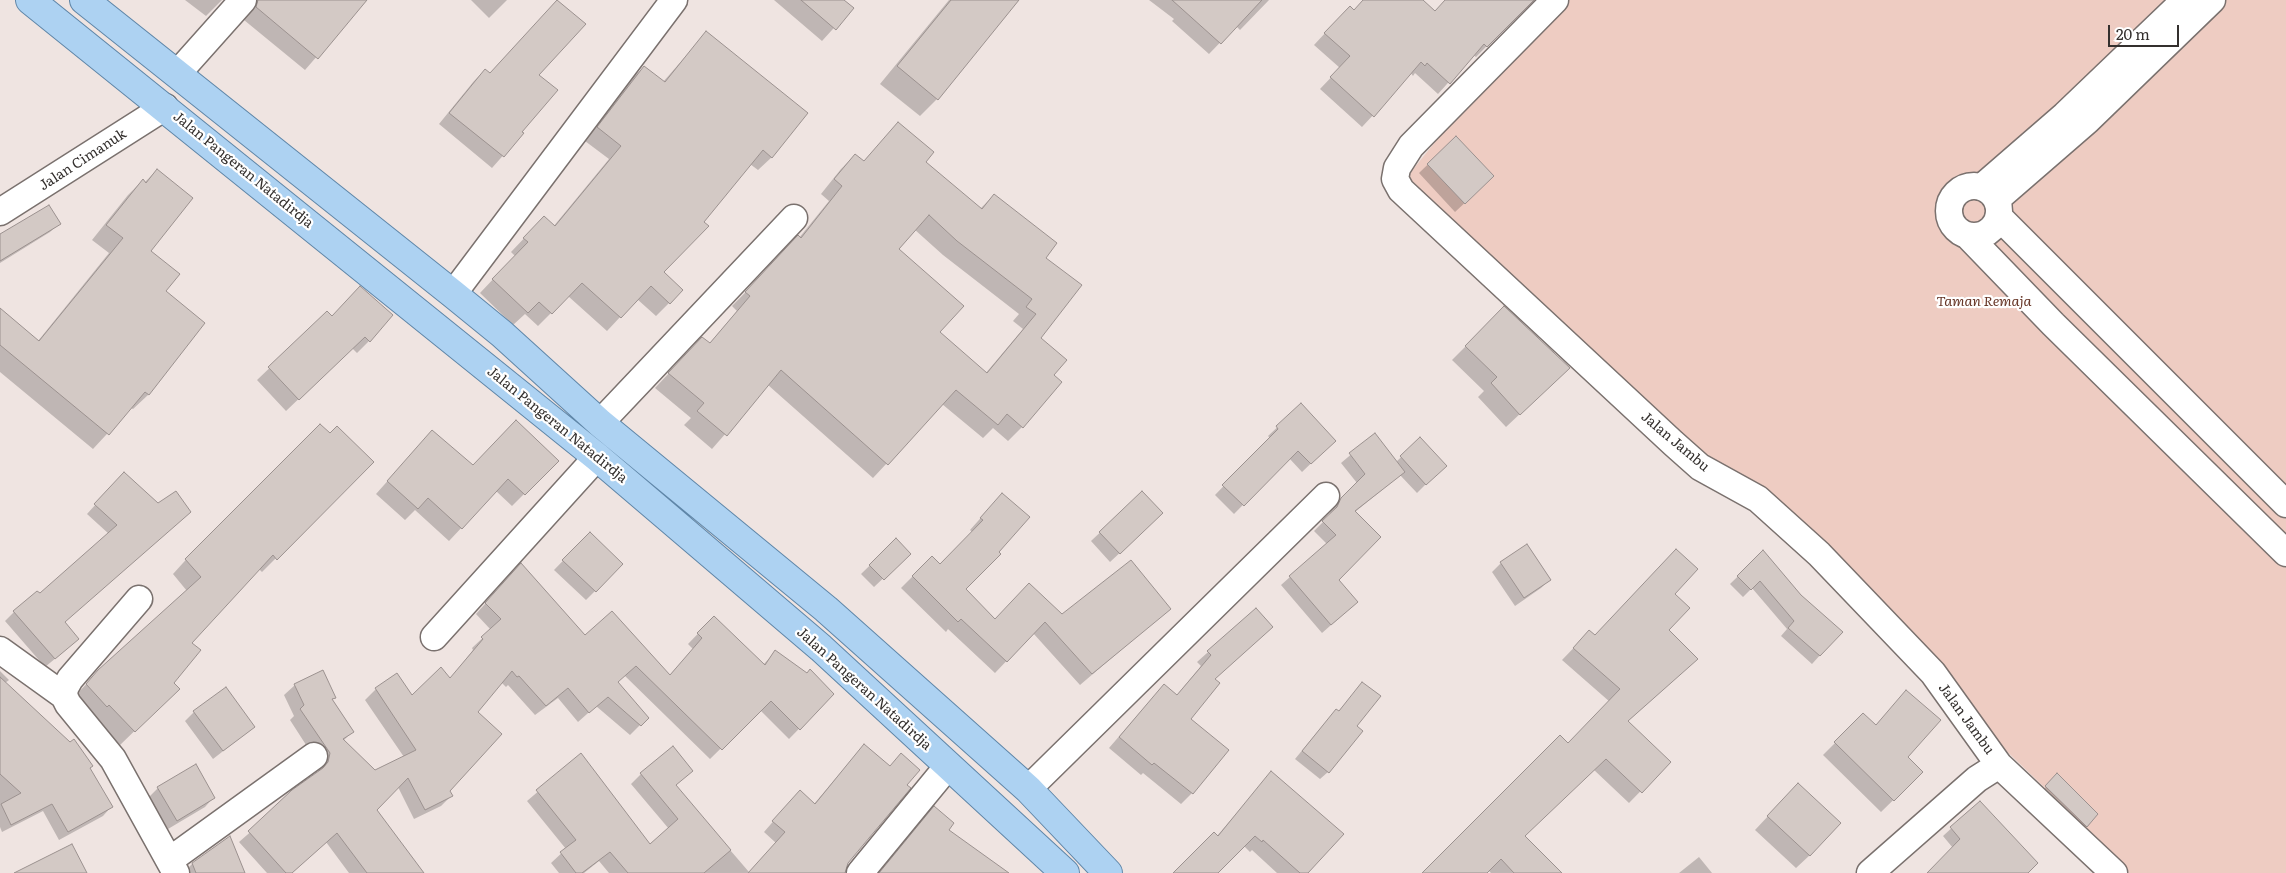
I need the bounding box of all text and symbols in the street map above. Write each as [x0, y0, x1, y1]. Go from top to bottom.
scale bar [2111, 15, 2182, 47]
text: 20 m [2116, 22, 2150, 45]
street label: Jalan Pangeran Natadirdja [170, 108, 316, 232]
street label: Jalan Cimanuk [36, 126, 130, 194]
park label: Taman Remaja [1937, 294, 2031, 310]
street label: Jalan Pangeran Natadirdja [484, 363, 630, 487]
street label: Jalan Jambu [1637, 409, 1713, 475]
street label: Jalan Pangeran Natadirdja [793, 624, 935, 754]
street label: Jalan Jambu [1935, 680, 1997, 758]

